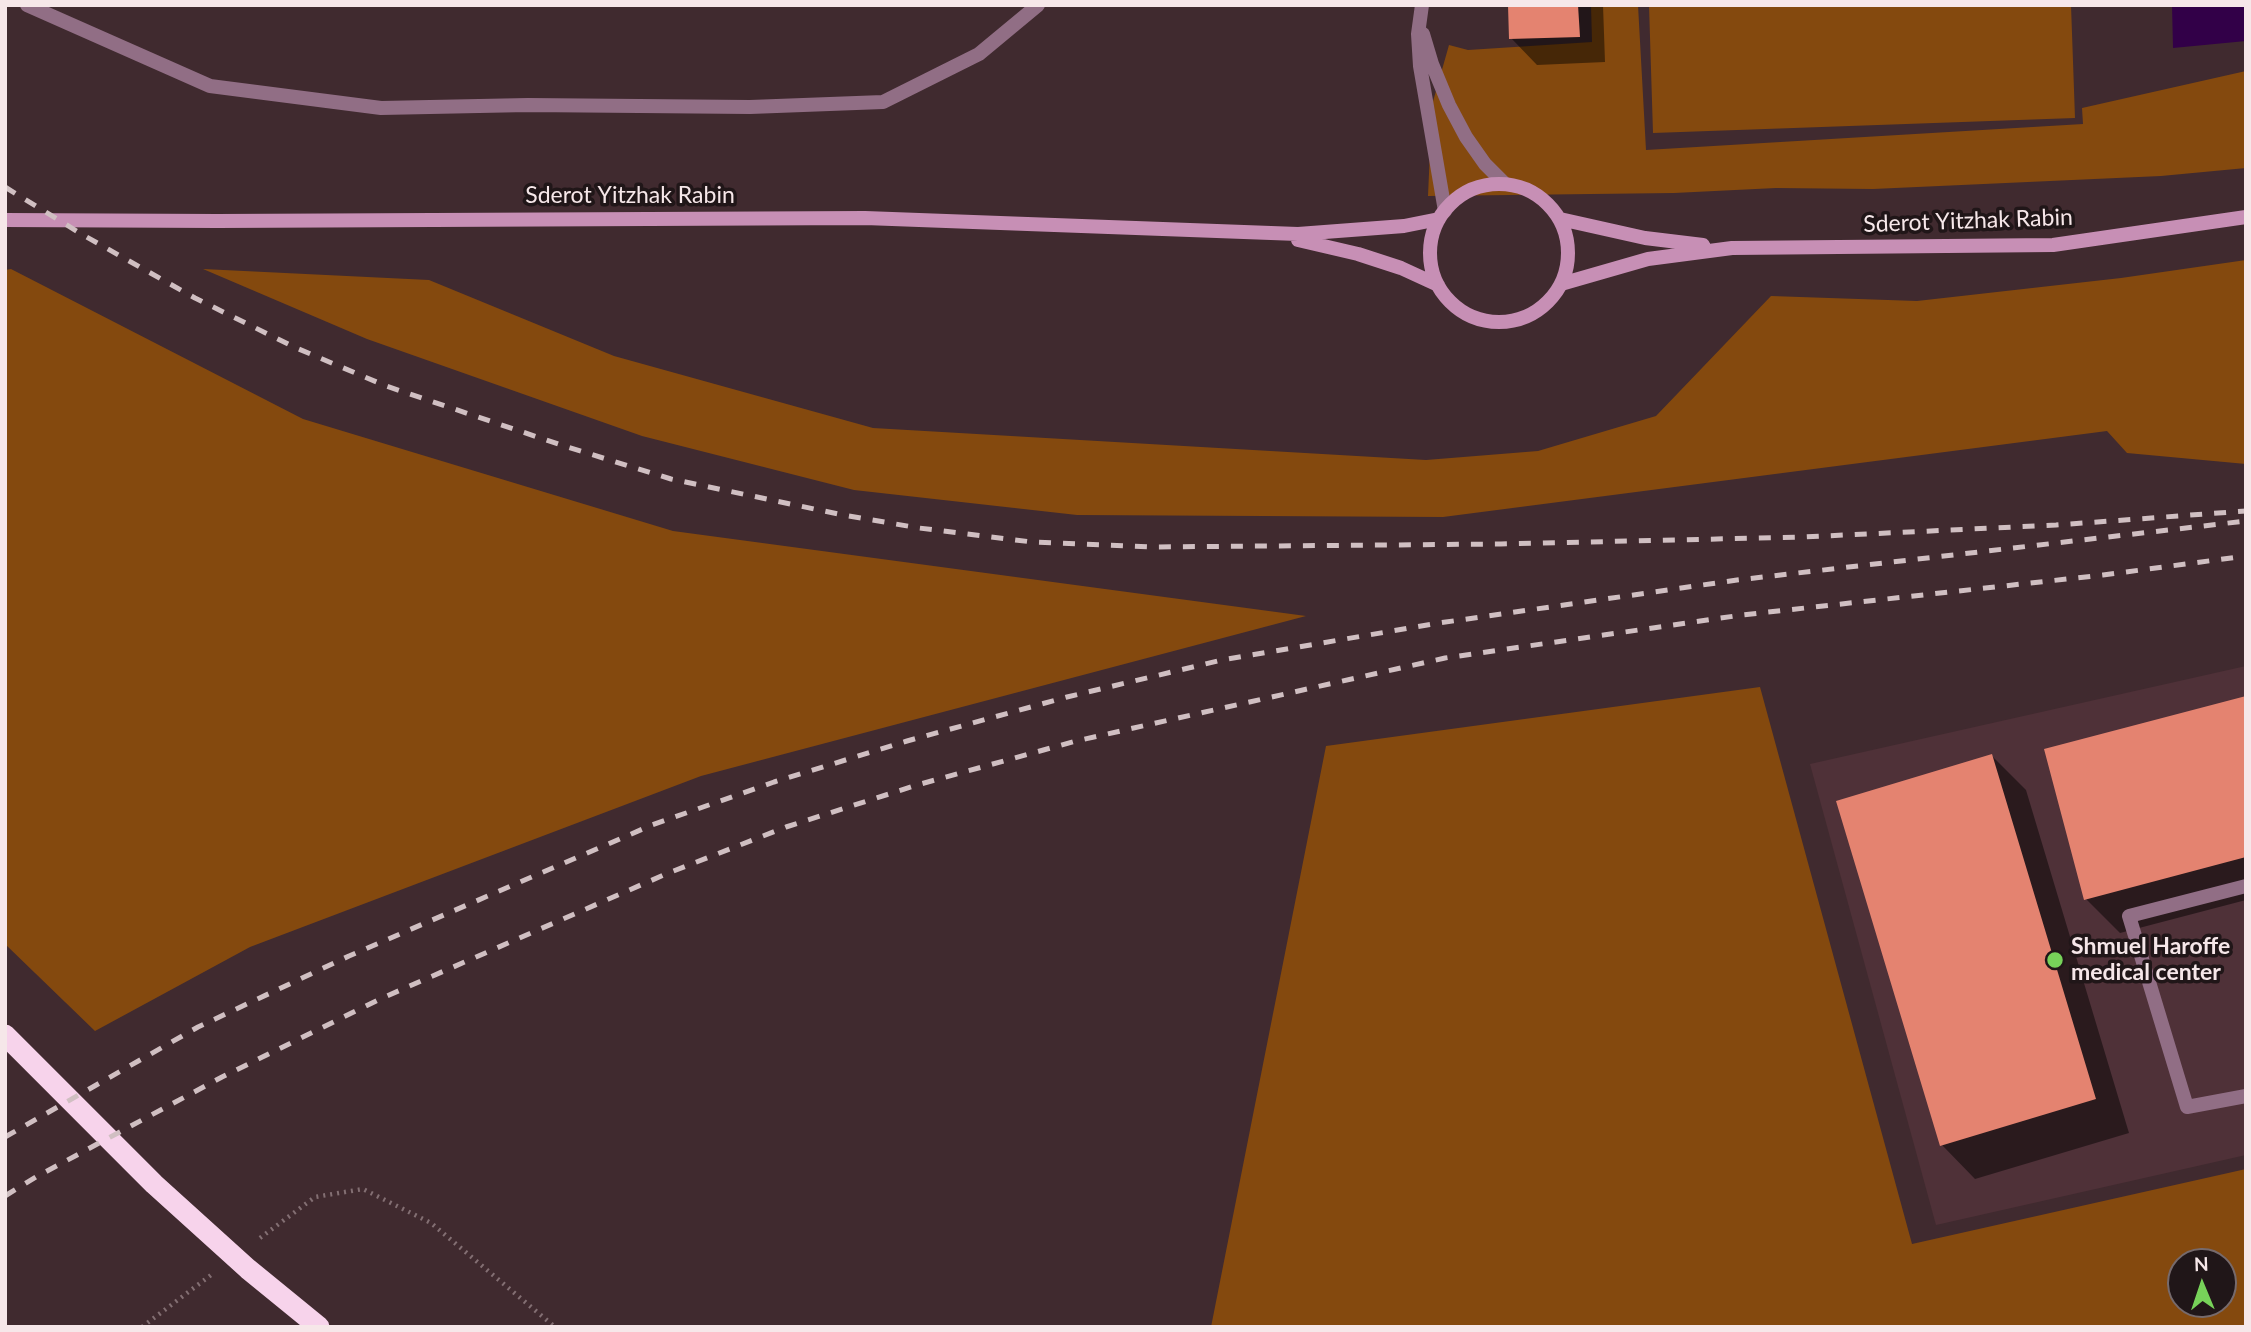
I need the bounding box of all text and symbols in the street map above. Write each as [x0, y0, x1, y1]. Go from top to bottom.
street label: Sderot Yitzhak Rabin [525, 182, 735, 210]
street label: Sderot Yitzhak Rabin [1863, 204, 2073, 238]
place label: Shmuel Haroffe medical center [2071, 933, 2230, 987]
marker: Shmuel Haroffe medical center [2045, 950, 2065, 970]
north arrow [2167, 1248, 2237, 1318]
text: N [2194, 1252, 2209, 1275]

